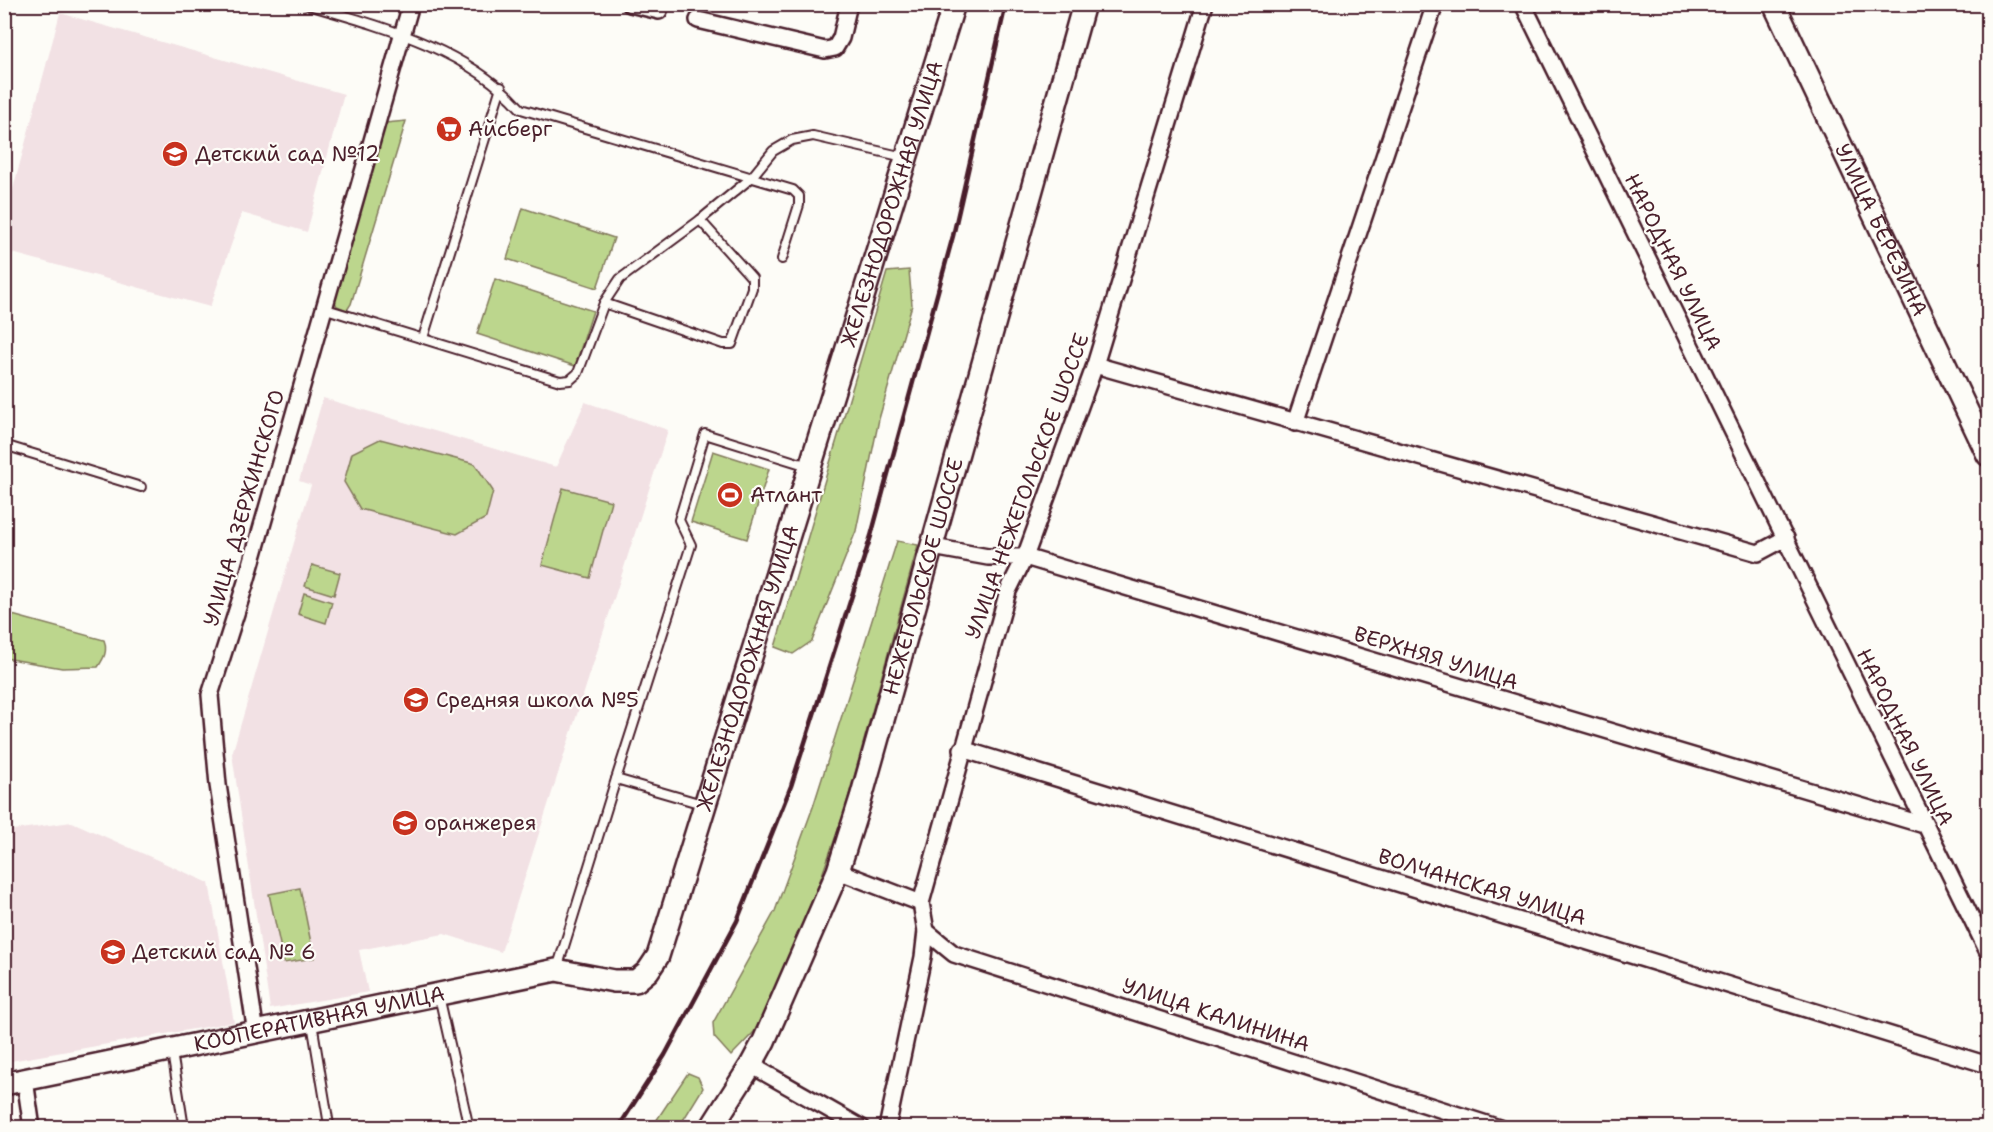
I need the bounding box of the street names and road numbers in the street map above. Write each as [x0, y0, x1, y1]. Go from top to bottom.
street label: ЖЕЛЕЗНОДОРОЖНАЯ УЛИЦА [834, 57, 949, 350]
street label: УЛИЦА БЕРЕЗИНА [1828, 139, 1934, 321]
street label: НАРОДНАЯ УЛИЦА [1618, 169, 1728, 355]
street label: УЛИЦА НЕЖЕГОЛЬСКОЕ ШОССЕ [958, 329, 1096, 643]
street label: УЛИЦА ДЗЕРЖИНСКОГО [197, 386, 291, 630]
street label: НЕЖЕГОЛЬСКОЕ ШОССЕ [877, 454, 970, 698]
street label: ЖЕЛЕЗНОДОРОЖНАЯ УЛИЦА [690, 521, 805, 814]
street label: ВЕРХНЯЯ УЛИЦА [1350, 620, 1522, 696]
street label: НАРОДНАЯ УЛИЦА [1850, 644, 1960, 830]
street label: ВОЛЧАНСКАЯ УЛИЦА [1375, 842, 1589, 932]
street label: УЛИЦА КАЛИНИНА [1119, 971, 1313, 1059]
street label: КООПЕРАТИВНАЯ УЛИЦА [191, 979, 447, 1058]

